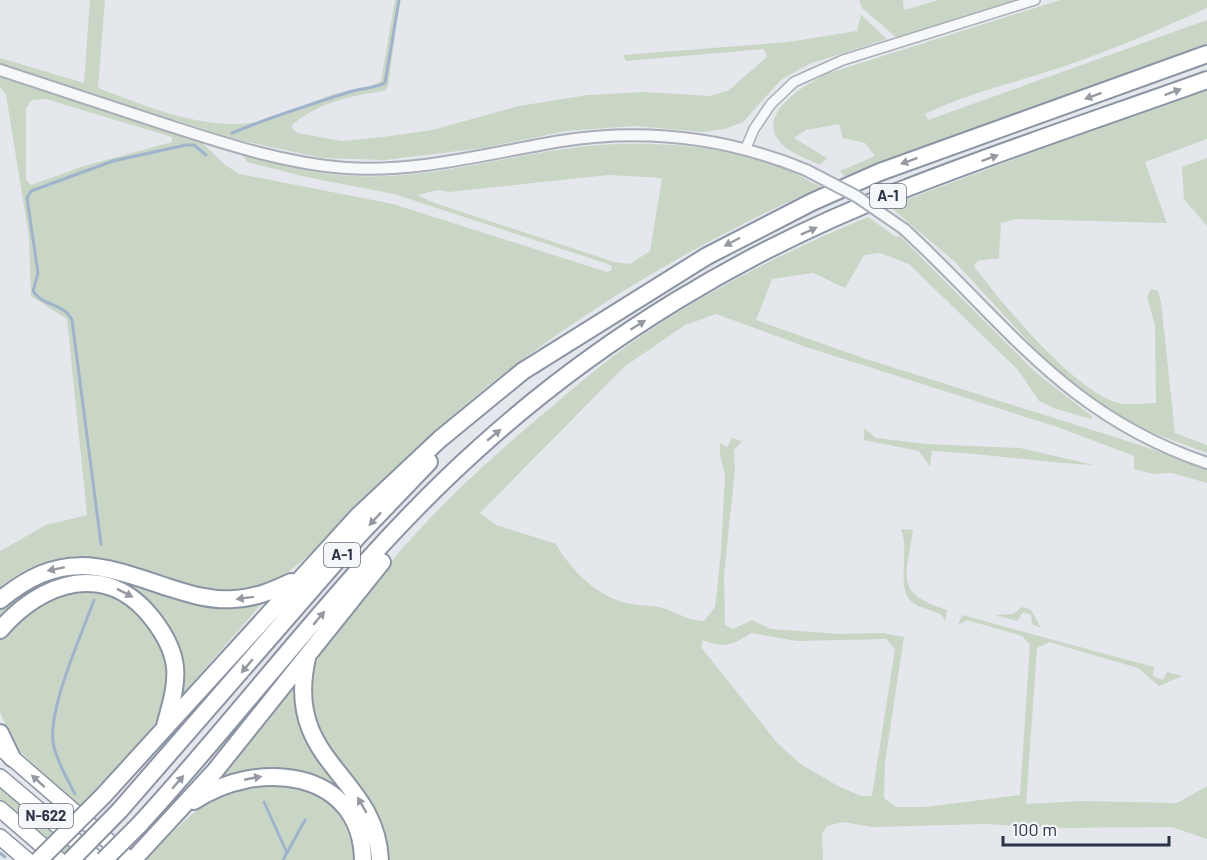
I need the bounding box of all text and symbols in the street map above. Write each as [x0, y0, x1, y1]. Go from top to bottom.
one-way arrow [1164, 87, 1182, 96]
one-way arrow [1084, 91, 1102, 101]
one-way arrow [981, 153, 999, 163]
one-way arrow [900, 157, 918, 167]
road number: A-1 [870, 184, 906, 208]
one-way arrow [800, 226, 817, 235]
one-way arrow [723, 237, 740, 247]
one-way arrow [630, 320, 647, 331]
one-way arrow [486, 428, 502, 441]
one-way arrow [368, 511, 382, 525]
road number: A-1 [324, 543, 360, 567]
one-way arrow [46, 565, 65, 575]
one-way arrow [117, 588, 134, 598]
one-way arrow [236, 593, 255, 603]
one-way arrow [312, 611, 325, 626]
one-way arrow [240, 658, 253, 674]
one-way arrow [243, 773, 262, 782]
one-way arrow [31, 775, 46, 788]
one-way arrow [171, 775, 184, 790]
one-way arrow [357, 796, 367, 813]
road number: N-622 [19, 804, 73, 828]
scale bar [1003, 809, 1170, 847]
text: 100 m [1012, 818, 1057, 840]

